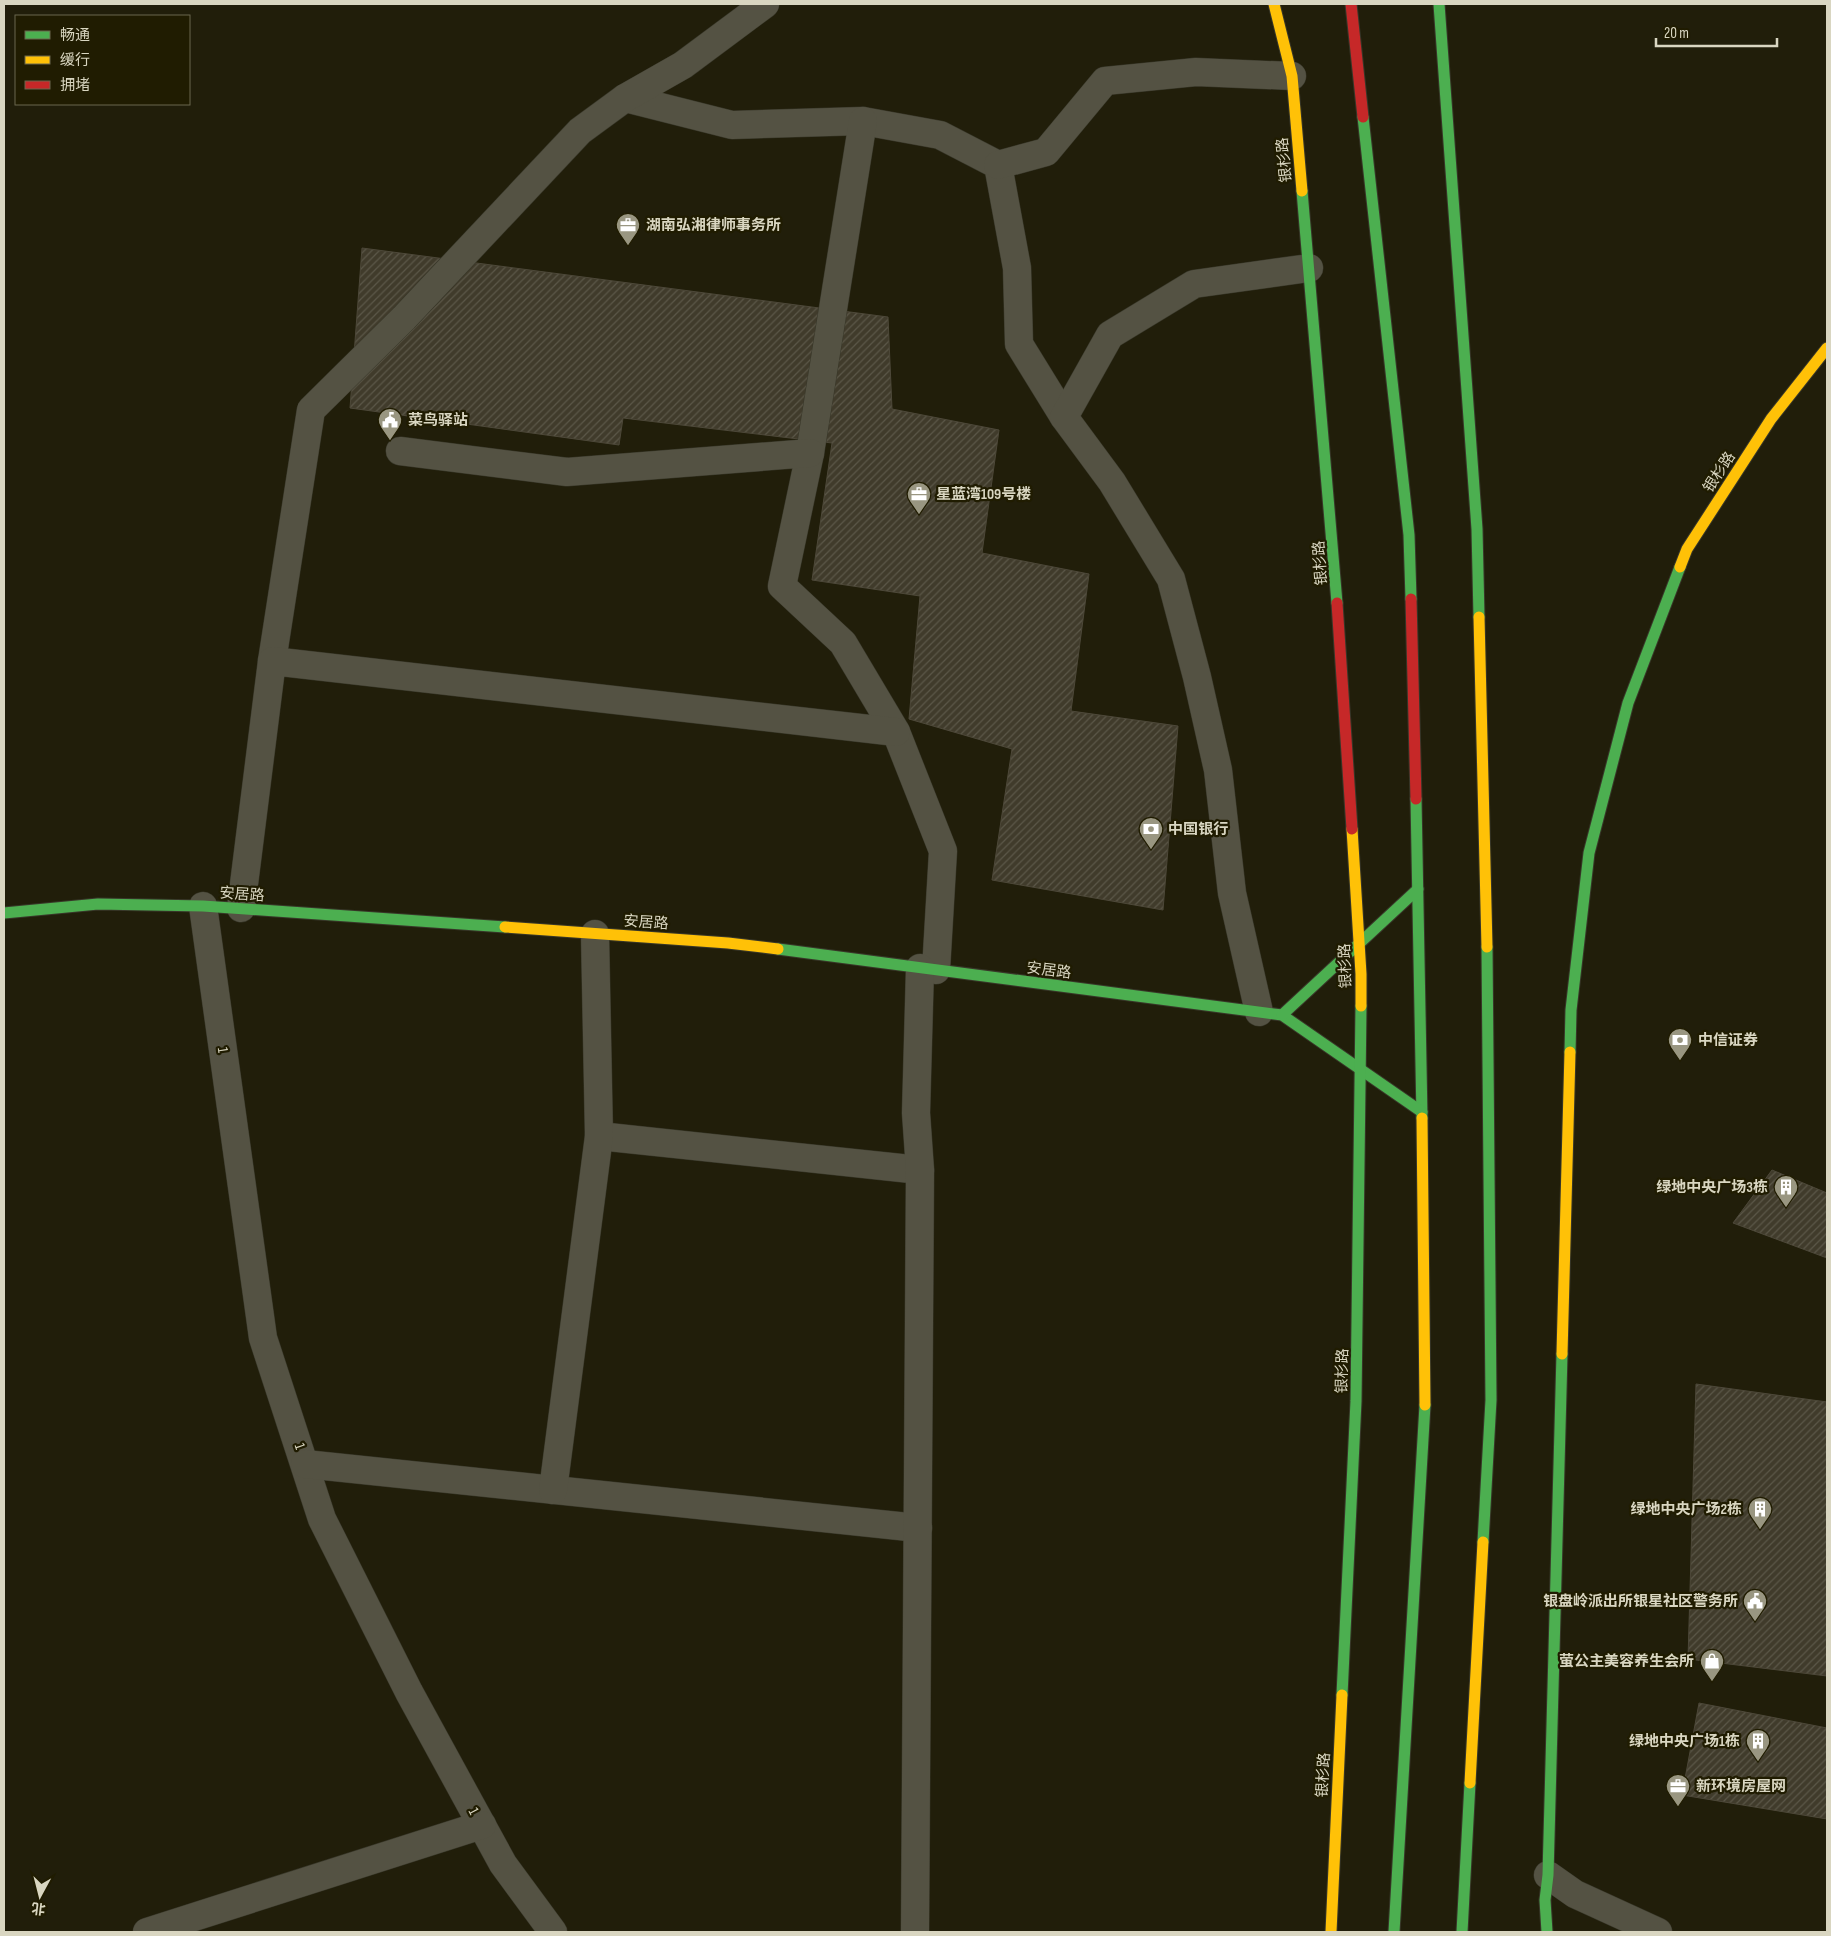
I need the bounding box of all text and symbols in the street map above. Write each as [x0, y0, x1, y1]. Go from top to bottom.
legend [15, 15, 190, 105]
scale bar [1656, 15, 1777, 47]
text: 20 m [1664, 24, 1689, 43]
text: 畅通 [60, 26, 90, 45]
text: 缓行 [60, 51, 90, 70]
text: 拥堵 [60, 76, 90, 95]
street label: 银杉路 [1273, 137, 1296, 183]
office icon: 湖南弘湘律师事务所 [615, 212, 641, 246]
place label: 湖南弘湘律师事务所 [646, 216, 781, 235]
public building icon: 菜鸟驿站 [377, 407, 403, 441]
place label: 菜鸟驿站 [408, 411, 468, 430]
street label: 银杉路 [1699, 448, 1740, 496]
office icon: 星蓝湾109号楼 [906, 481, 932, 515]
place label: 星蓝湾109号楼 [936, 485, 1031, 504]
street label: 银杉路 [1309, 540, 1332, 586]
bank icon: 中国银行 [1138, 816, 1164, 850]
place label: 中国银行 [1168, 820, 1228, 839]
street label: 安居路 [219, 883, 265, 906]
street label: 安居路 [623, 911, 669, 934]
street label: 银杉路 [1335, 943, 1356, 989]
street label: 安居路 [1025, 958, 1072, 983]
bank icon: 中信证券 [1667, 1027, 1693, 1061]
place label: 中信证券 [1698, 1031, 1758, 1050]
street label: 1 [213, 1046, 232, 1055]
building icon: 绿地中央广场3栋 [1773, 1174, 1799, 1208]
place label: 绿地中央广场3栋 [1656, 1178, 1768, 1197]
street label: 银杉路 [1333, 1348, 1352, 1394]
street label: 1 [290, 1441, 310, 1452]
building icon: 绿地中央广场2栋 [1747, 1496, 1773, 1530]
place label: 绿地中央广场2栋 [1630, 1500, 1742, 1519]
public building icon: 银盘岭派出所银星社区警务所 [1742, 1588, 1768, 1622]
place label: 银盘岭派出所银星社区警务所 [1543, 1592, 1738, 1611]
shop icon: 萤公主美容养生会所 [1699, 1648, 1725, 1682]
place label: 萤公主美容养生会所 [1559, 1652, 1694, 1671]
building icon: 绿地中央广场1栋 [1745, 1728, 1771, 1762]
place label: 绿地中央广场1栋 [1629, 1732, 1740, 1751]
street label: 银杉路 [1313, 1752, 1334, 1798]
office icon: 新环境房屋网 [1665, 1773, 1691, 1807]
place label: 新环境房屋网 [1696, 1777, 1786, 1796]
street label: 1 [464, 1804, 484, 1819]
north arrow [15, 1871, 65, 1921]
text: 北 [30, 1899, 46, 1918]

